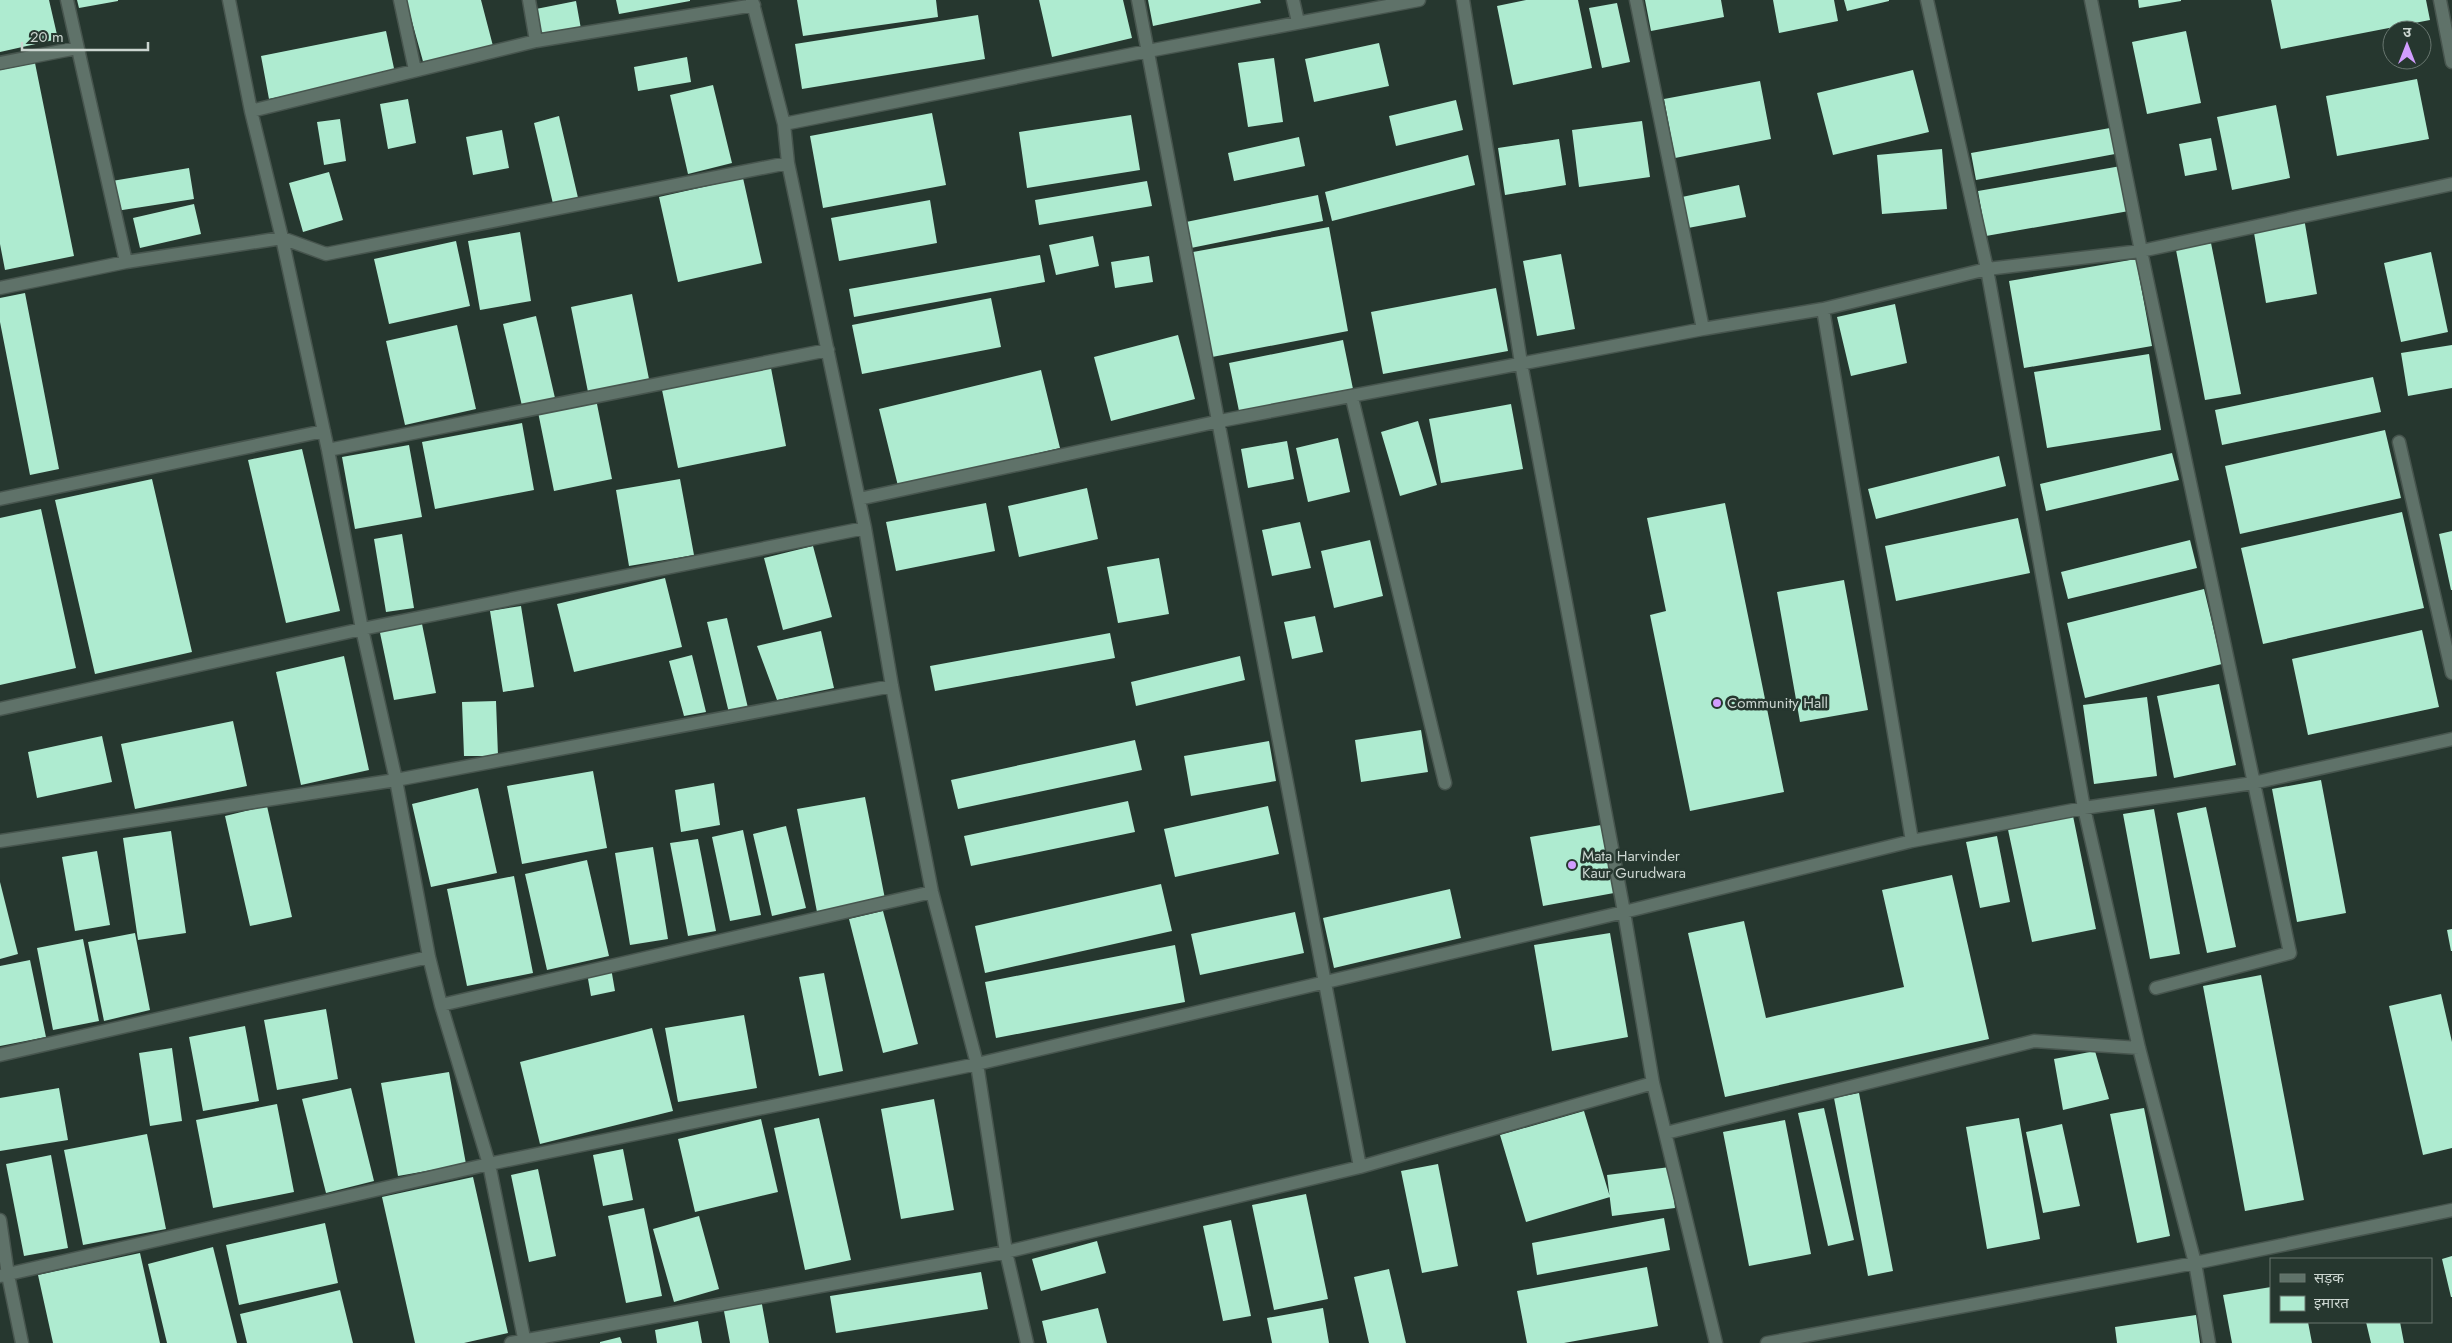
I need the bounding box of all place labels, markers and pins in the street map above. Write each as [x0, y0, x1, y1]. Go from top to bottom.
place label: Community Hall [1727, 692, 1828, 714]
marker: Community Hall [1711, 697, 1723, 709]
place label: Mata Harvinder Kaur Gurudwara [1582, 845, 1686, 884]
marker: Mata Harvinder Kaur Gurudwara [1566, 859, 1578, 871]

